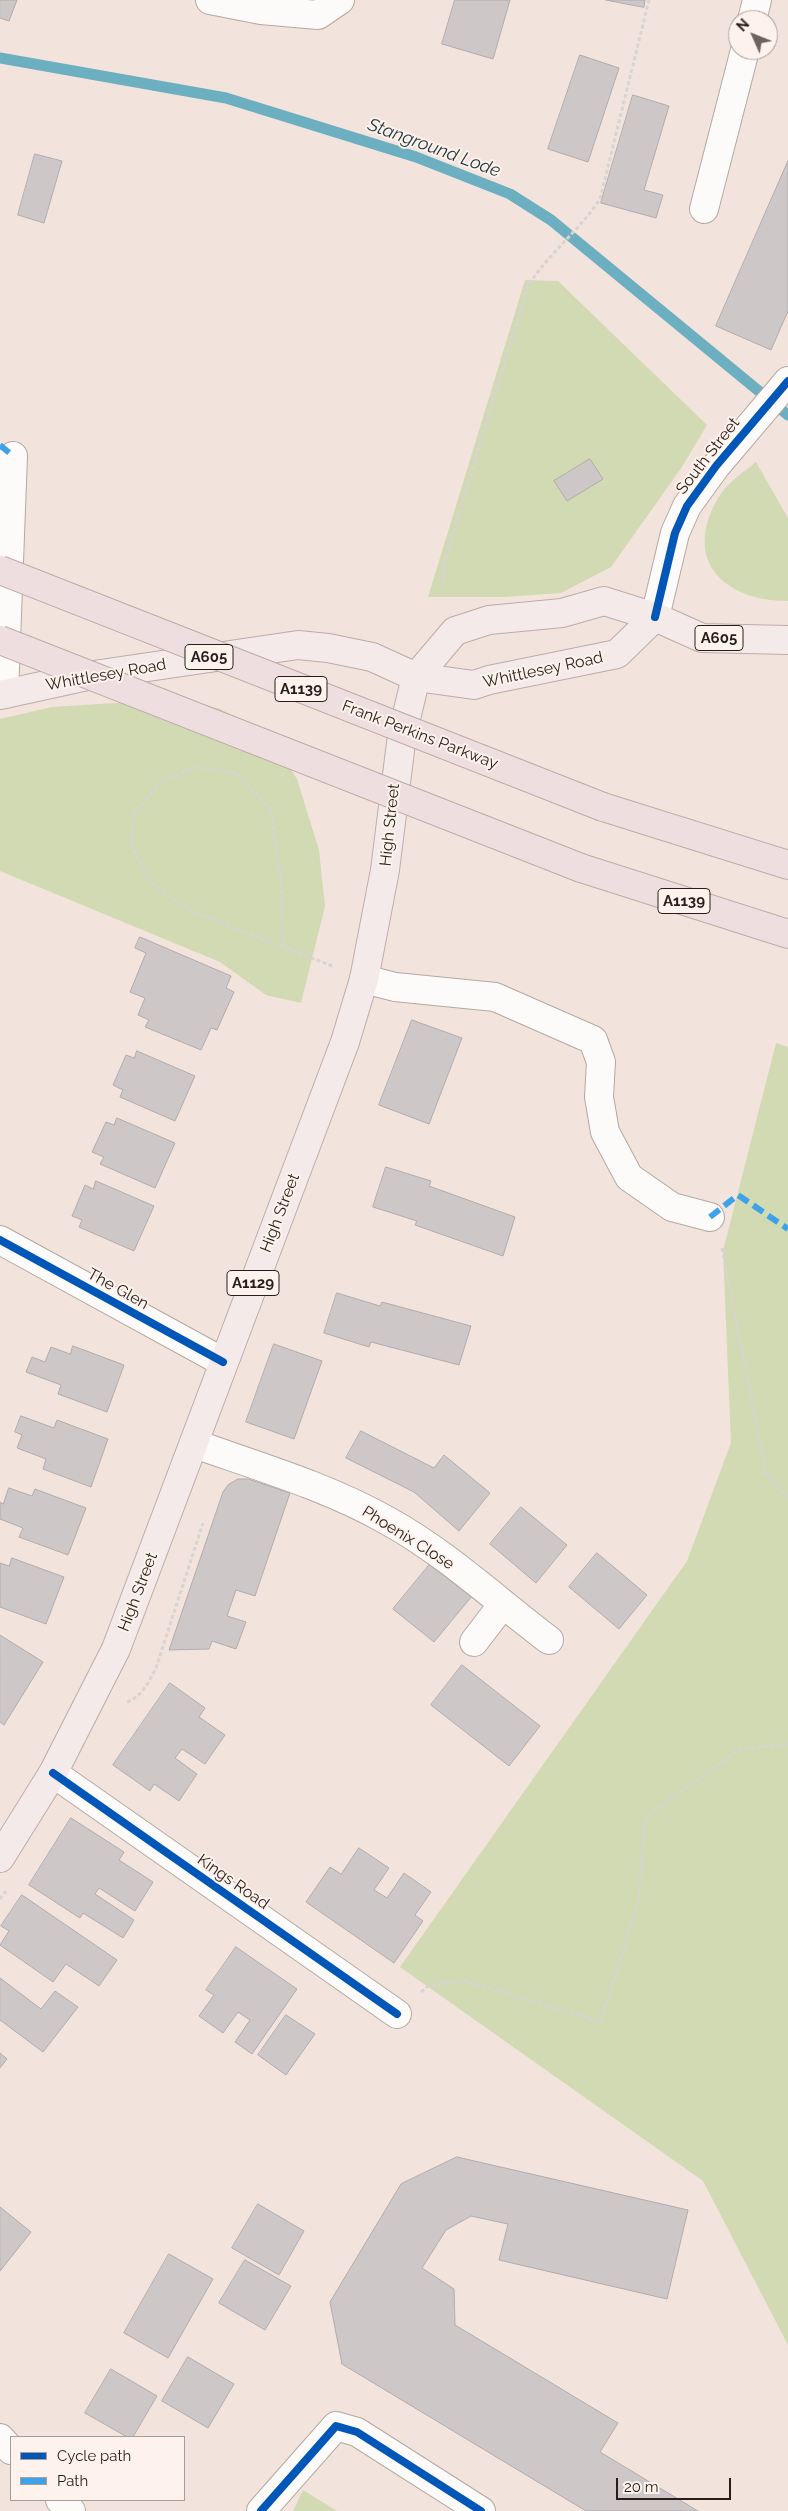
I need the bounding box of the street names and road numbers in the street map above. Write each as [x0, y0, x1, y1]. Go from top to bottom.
street label: South Street [672, 414, 744, 498]
road number: A605 [695, 626, 743, 650]
road number: A605 [185, 644, 233, 670]
street label: Whittlesey Road [481, 648, 605, 692]
street label: Whittlesey Road [44, 655, 168, 695]
road number: A1139 [275, 676, 327, 702]
street label: Frank Perkins Parkway [339, 696, 501, 774]
street label: High Street [376, 783, 404, 867]
road number: A1139 [658, 888, 710, 914]
street label: High Street [256, 1171, 304, 1255]
street label: The Glen [84, 1264, 152, 1314]
road number: A1129 [227, 1270, 279, 1296]
street label: Phoenix Close [358, 1502, 458, 1574]
street label: High Street [114, 1550, 162, 1634]
street label: Kings Road [193, 1850, 273, 1914]

